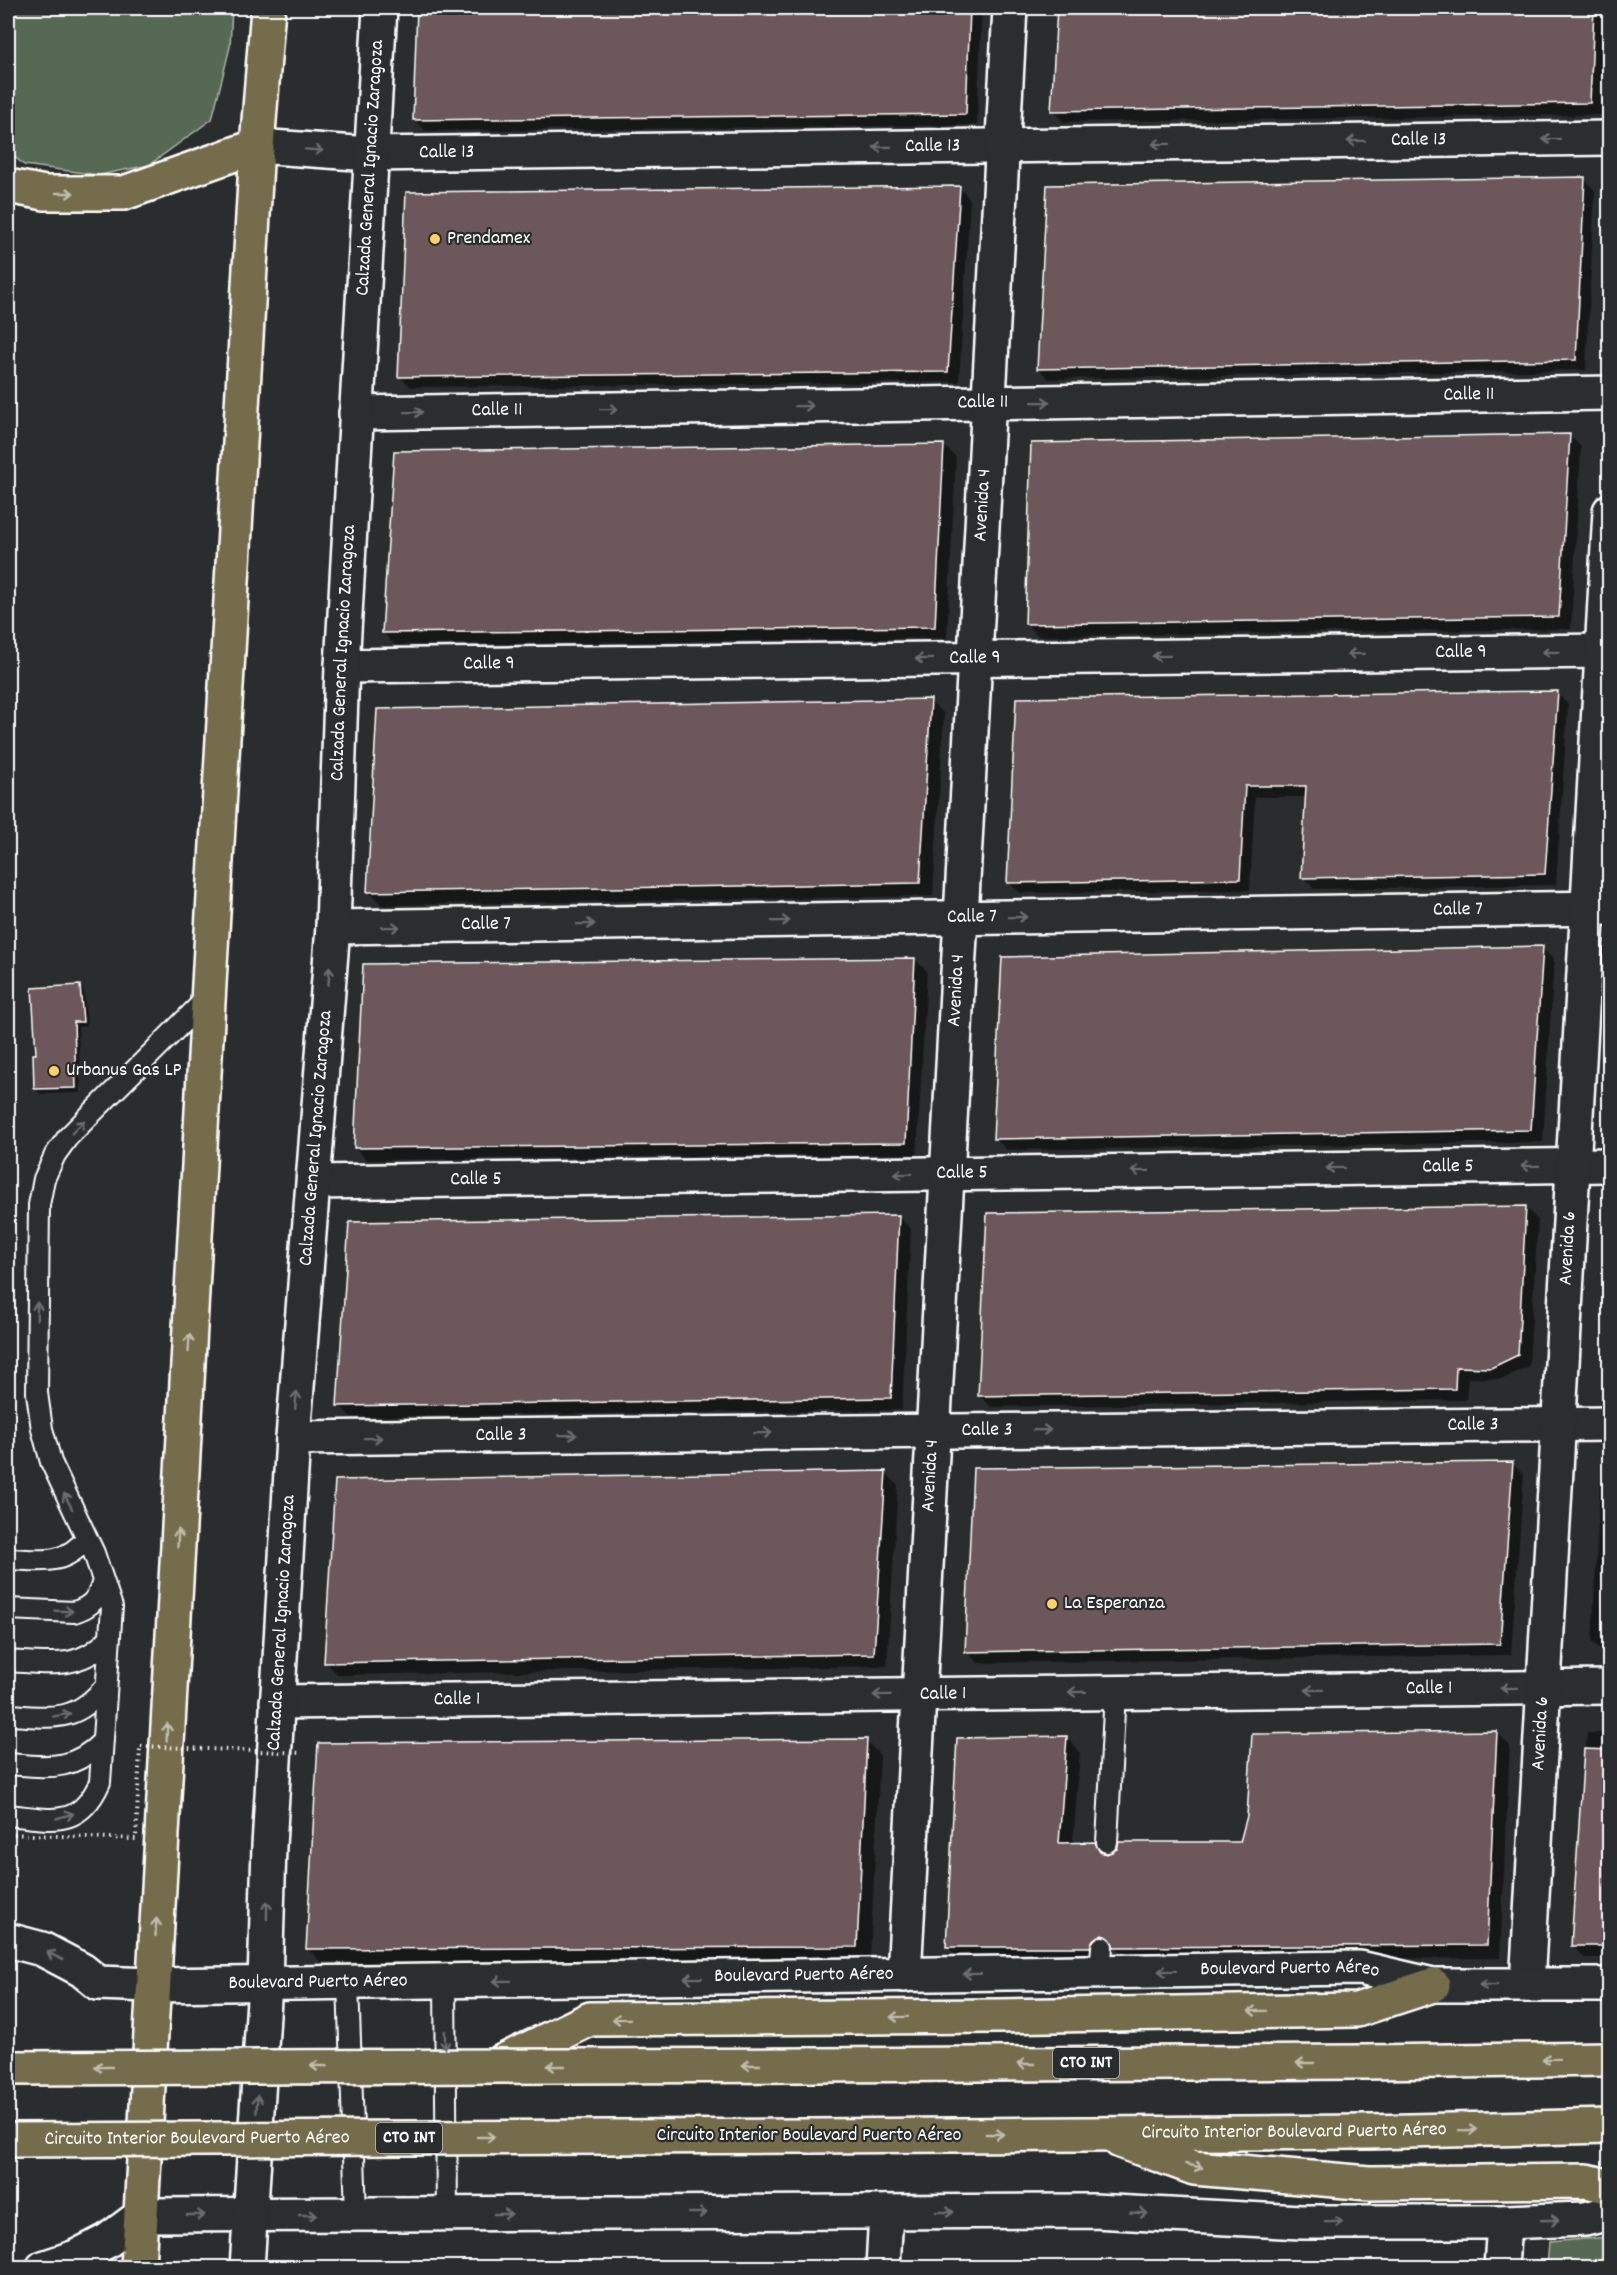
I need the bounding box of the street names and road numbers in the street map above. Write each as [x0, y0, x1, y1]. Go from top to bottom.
street label: Calzada General Ignacio Zaragoza [349, 39, 392, 297]
street label: Calle 13 [1391, 126, 1447, 155]
street label: Calle 13 [905, 132, 961, 161]
street label: Calle 13 [419, 139, 475, 167]
street label: Calle 11 [1443, 381, 1495, 410]
street label: Calle 11 [957, 389, 1009, 417]
street label: Calle 11 [471, 396, 523, 425]
street label: Avenida 4 [967, 468, 999, 542]
street label: Calzada General Ignacio Zaragoza [324, 524, 364, 782]
street label: Calle 9 [1435, 638, 1487, 667]
street label: Calle 9 [949, 644, 1001, 673]
street label: Calle 9 [463, 650, 515, 679]
street label: Calle 7 [1433, 896, 1483, 925]
street label: Calle 7 [947, 903, 997, 932]
street label: Calle 7 [461, 910, 511, 939]
street label: Avenida 4 [941, 953, 973, 1027]
street label: Calzada General Ignacio Zaragoza [293, 1009, 340, 1267]
street label: Calle 5 [1422, 1153, 1474, 1181]
street label: Calle 5 [936, 1159, 988, 1188]
street label: Calle 5 [450, 1166, 502, 1194]
street label: Avenida 6 [1552, 1210, 1585, 1286]
street label: Calle 3 [1447, 1411, 1499, 1440]
street label: Calle 3 [961, 1416, 1013, 1445]
street label: Calle 3 [475, 1422, 527, 1450]
street label: Avenida 4 [915, 1439, 947, 1513]
street label: Calzada General Ignacio Zaragoza [261, 1494, 304, 1752]
street label: Calle 1 [1405, 1675, 1452, 1703]
street label: Calle 1 [919, 1680, 966, 1709]
street label: Calle 1 [434, 1686, 480, 1714]
street label: Avenida 6 [1525, 1696, 1557, 1771]
street label: Boulevard Puerto Aéreo [1200, 1954, 1382, 1986]
street label: Boulevard Puerto Aéreo [714, 1961, 894, 1991]
street label: Boulevard Puerto Aéreo [228, 1967, 408, 1998]
road number: CTO INT [1053, 2048, 1119, 2078]
street label: Circuito Interior Boulevard Puerto Aéreo [1141, 2116, 1447, 2148]
street label: Circuito Interior Boulevard Puerto Aéreo [657, 2122, 962, 2150]
road number: CTO INT [376, 2123, 442, 2153]
street label: Circuito Interior Boulevard Puerto Aéreo [44, 2124, 350, 2154]

